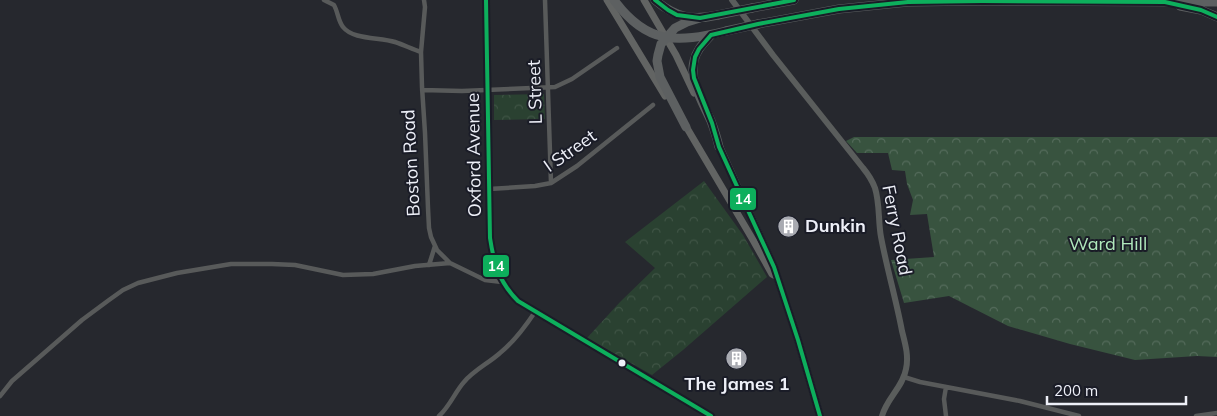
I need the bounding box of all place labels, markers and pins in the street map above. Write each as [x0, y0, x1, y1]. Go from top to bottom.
building icon: Dunkin [777, 214, 801, 238]
place label: Dunkin [805, 214, 866, 237]
building icon: The James 1 [725, 347, 749, 371]
unlabelled marker [617, 358, 627, 368]
place label: The James 1 [684, 372, 790, 395]

